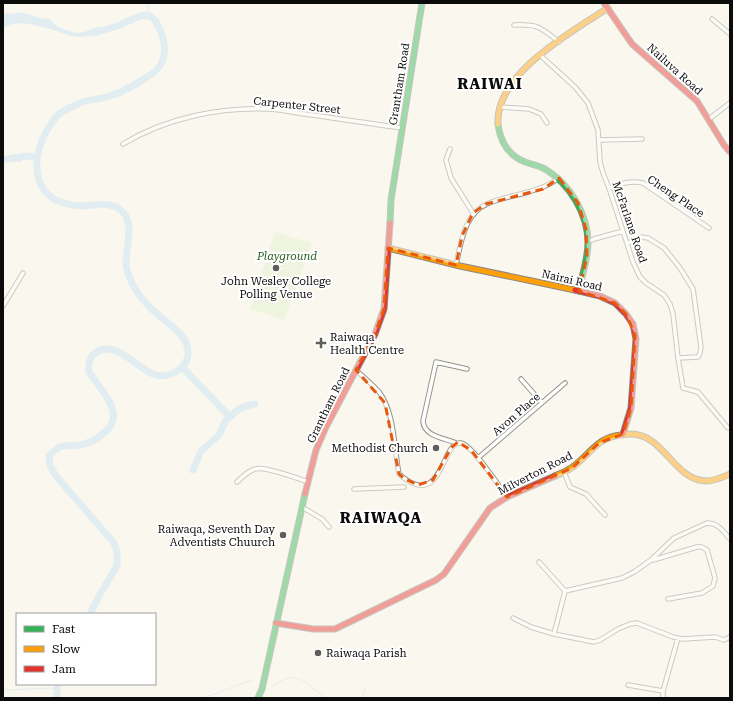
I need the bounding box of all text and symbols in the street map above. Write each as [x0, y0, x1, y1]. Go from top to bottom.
street label: Nailuva Road [644, 41, 705, 98]
street label: Grantham Road [387, 42, 412, 126]
district label: RAIWAI [457, 75, 523, 93]
street label: Carpenter Street [253, 94, 341, 117]
street label: Cheng Place [645, 173, 707, 220]
street label: McFarlane Road [609, 180, 650, 265]
park label: Playground [256, 250, 317, 263]
marker: John Wesley College Polling Venue [271, 263, 281, 273]
street label: Nairai Road [540, 267, 603, 294]
place label: John Wesley College Polling Venue [221, 275, 331, 301]
place label: Raiwaqa Health Centre [330, 331, 404, 357]
marker: Raiwaqa Health Centre [315, 337, 327, 349]
street label: Grantham Road [304, 365, 353, 445]
street label: Avon Place [490, 390, 543, 438]
place label: Methodist Church [331, 442, 428, 455]
marker: Methodist Church [431, 443, 441, 453]
street label: Milverton Road [496, 449, 575, 498]
district label: RAIWAQA [340, 509, 422, 527]
place label: Raiwaqa, Seventh Day Adventists Chuurch [158, 523, 275, 549]
marker: Raiwaqa, Seventh Day Adventists Chuurch [278, 530, 288, 540]
legend [16, 613, 156, 685]
text: Fast [52, 622, 76, 636]
text: Slow [52, 642, 80, 656]
place label: Raiwaqa Parish [326, 647, 407, 660]
marker: Raiwaqa Parish [313, 648, 323, 658]
text: Jam [52, 662, 76, 676]

